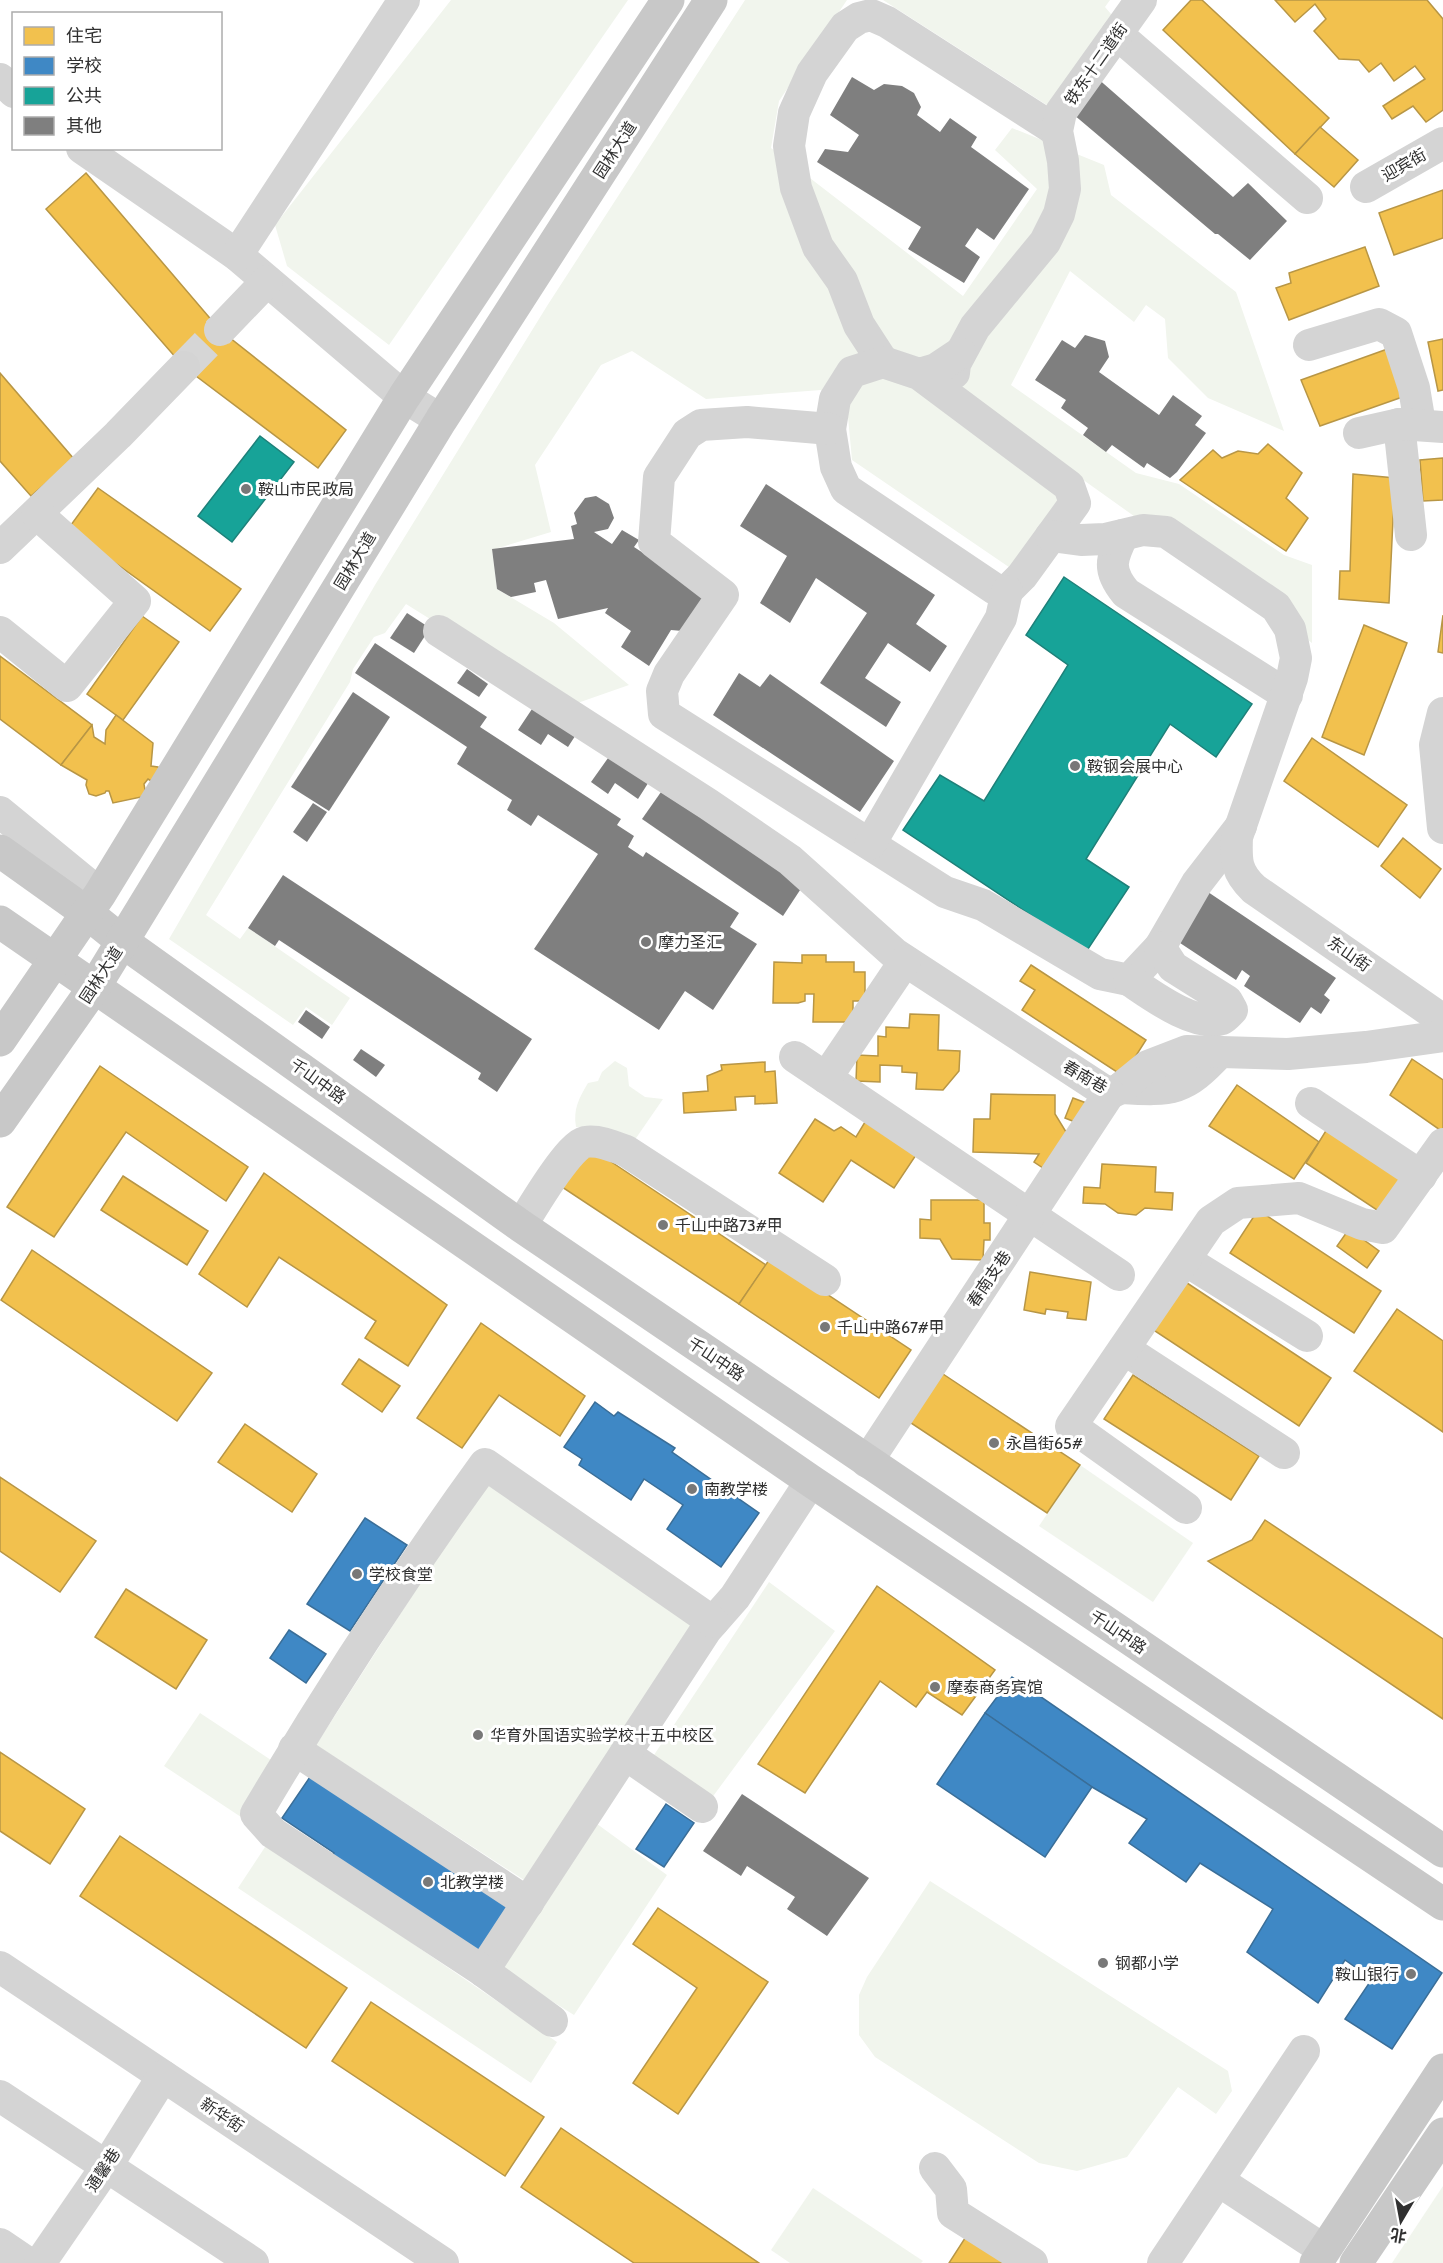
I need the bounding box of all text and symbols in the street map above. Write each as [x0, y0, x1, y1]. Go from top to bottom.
legend [12, 12, 222, 150]
street label: 铁东十二道街 [1061, 19, 1131, 109]
text: 住宅 [66, 25, 102, 47]
text: 学校 [66, 55, 102, 77]
text: 公共 [66, 85, 102, 107]
text: 其他 [66, 115, 102, 137]
street label: 园林大道 [590, 118, 640, 182]
street label: 迎宾街 [1378, 145, 1430, 185]
place label: 鞍山市民政局 [258, 480, 354, 499]
marker: 鞍山市民政局 [239, 482, 253, 496]
street label: 园林大道 [330, 529, 380, 593]
place label: 鞍钢会展中心 [1087, 757, 1183, 776]
marker: 鞍钢会展中心 [1068, 759, 1082, 773]
street label: 东山街 [1324, 932, 1374, 976]
place label: 摩力圣汇 [658, 933, 722, 952]
marker: 摩力圣汇 [639, 935, 653, 949]
street label: 园林大道 [76, 943, 126, 1007]
street label: 千山中路 [287, 1055, 349, 1107]
street label: 春南巷 [1059, 1057, 1111, 1097]
place label: 千山中路73#甲 [675, 1216, 783, 1235]
marker: 千山中路73#甲 [656, 1218, 670, 1232]
street label: 春南支巷 [963, 1247, 1015, 1311]
place label: 千山中路67#甲 [837, 1318, 945, 1337]
marker: 千山中路67#甲 [818, 1320, 832, 1334]
street label: 千山中路 [684, 1333, 748, 1385]
place label: 永昌街65# [1006, 1434, 1083, 1453]
marker: 永昌街65# [987, 1436, 1001, 1450]
place label: 南教学楼 [704, 1480, 768, 1499]
marker: 南教学楼 [685, 1482, 699, 1496]
place label: 学校食堂 [369, 1565, 433, 1584]
marker: 学校食堂 [350, 1567, 364, 1581]
street label: 千山中路 [1086, 1606, 1150, 1658]
place label: 摩泰商务宾馆 [947, 1678, 1043, 1697]
marker: 摩泰商务宾馆 [928, 1680, 942, 1694]
place label: 华育外国语实验学校十五中校区 [490, 1726, 714, 1745]
marker: 华育外国语实验学校十五中校区 [471, 1728, 485, 1742]
place label: 北教学楼 [440, 1873, 504, 1892]
marker: 北教学楼 [421, 1875, 435, 1889]
place label: 钢都小学 [1115, 1954, 1179, 1973]
marker: 钢都小学 [1096, 1956, 1110, 1970]
place label: 鞍山银行 [1335, 1965, 1399, 1984]
marker: 鞍山银行 [1404, 1967, 1418, 1981]
street label: 新华街 [197, 2094, 247, 2136]
street label: 通馨巷 [82, 2145, 124, 2195]
north arrow [1371, 2191, 1431, 2251]
text: 北 [1389, 2225, 1408, 2246]

